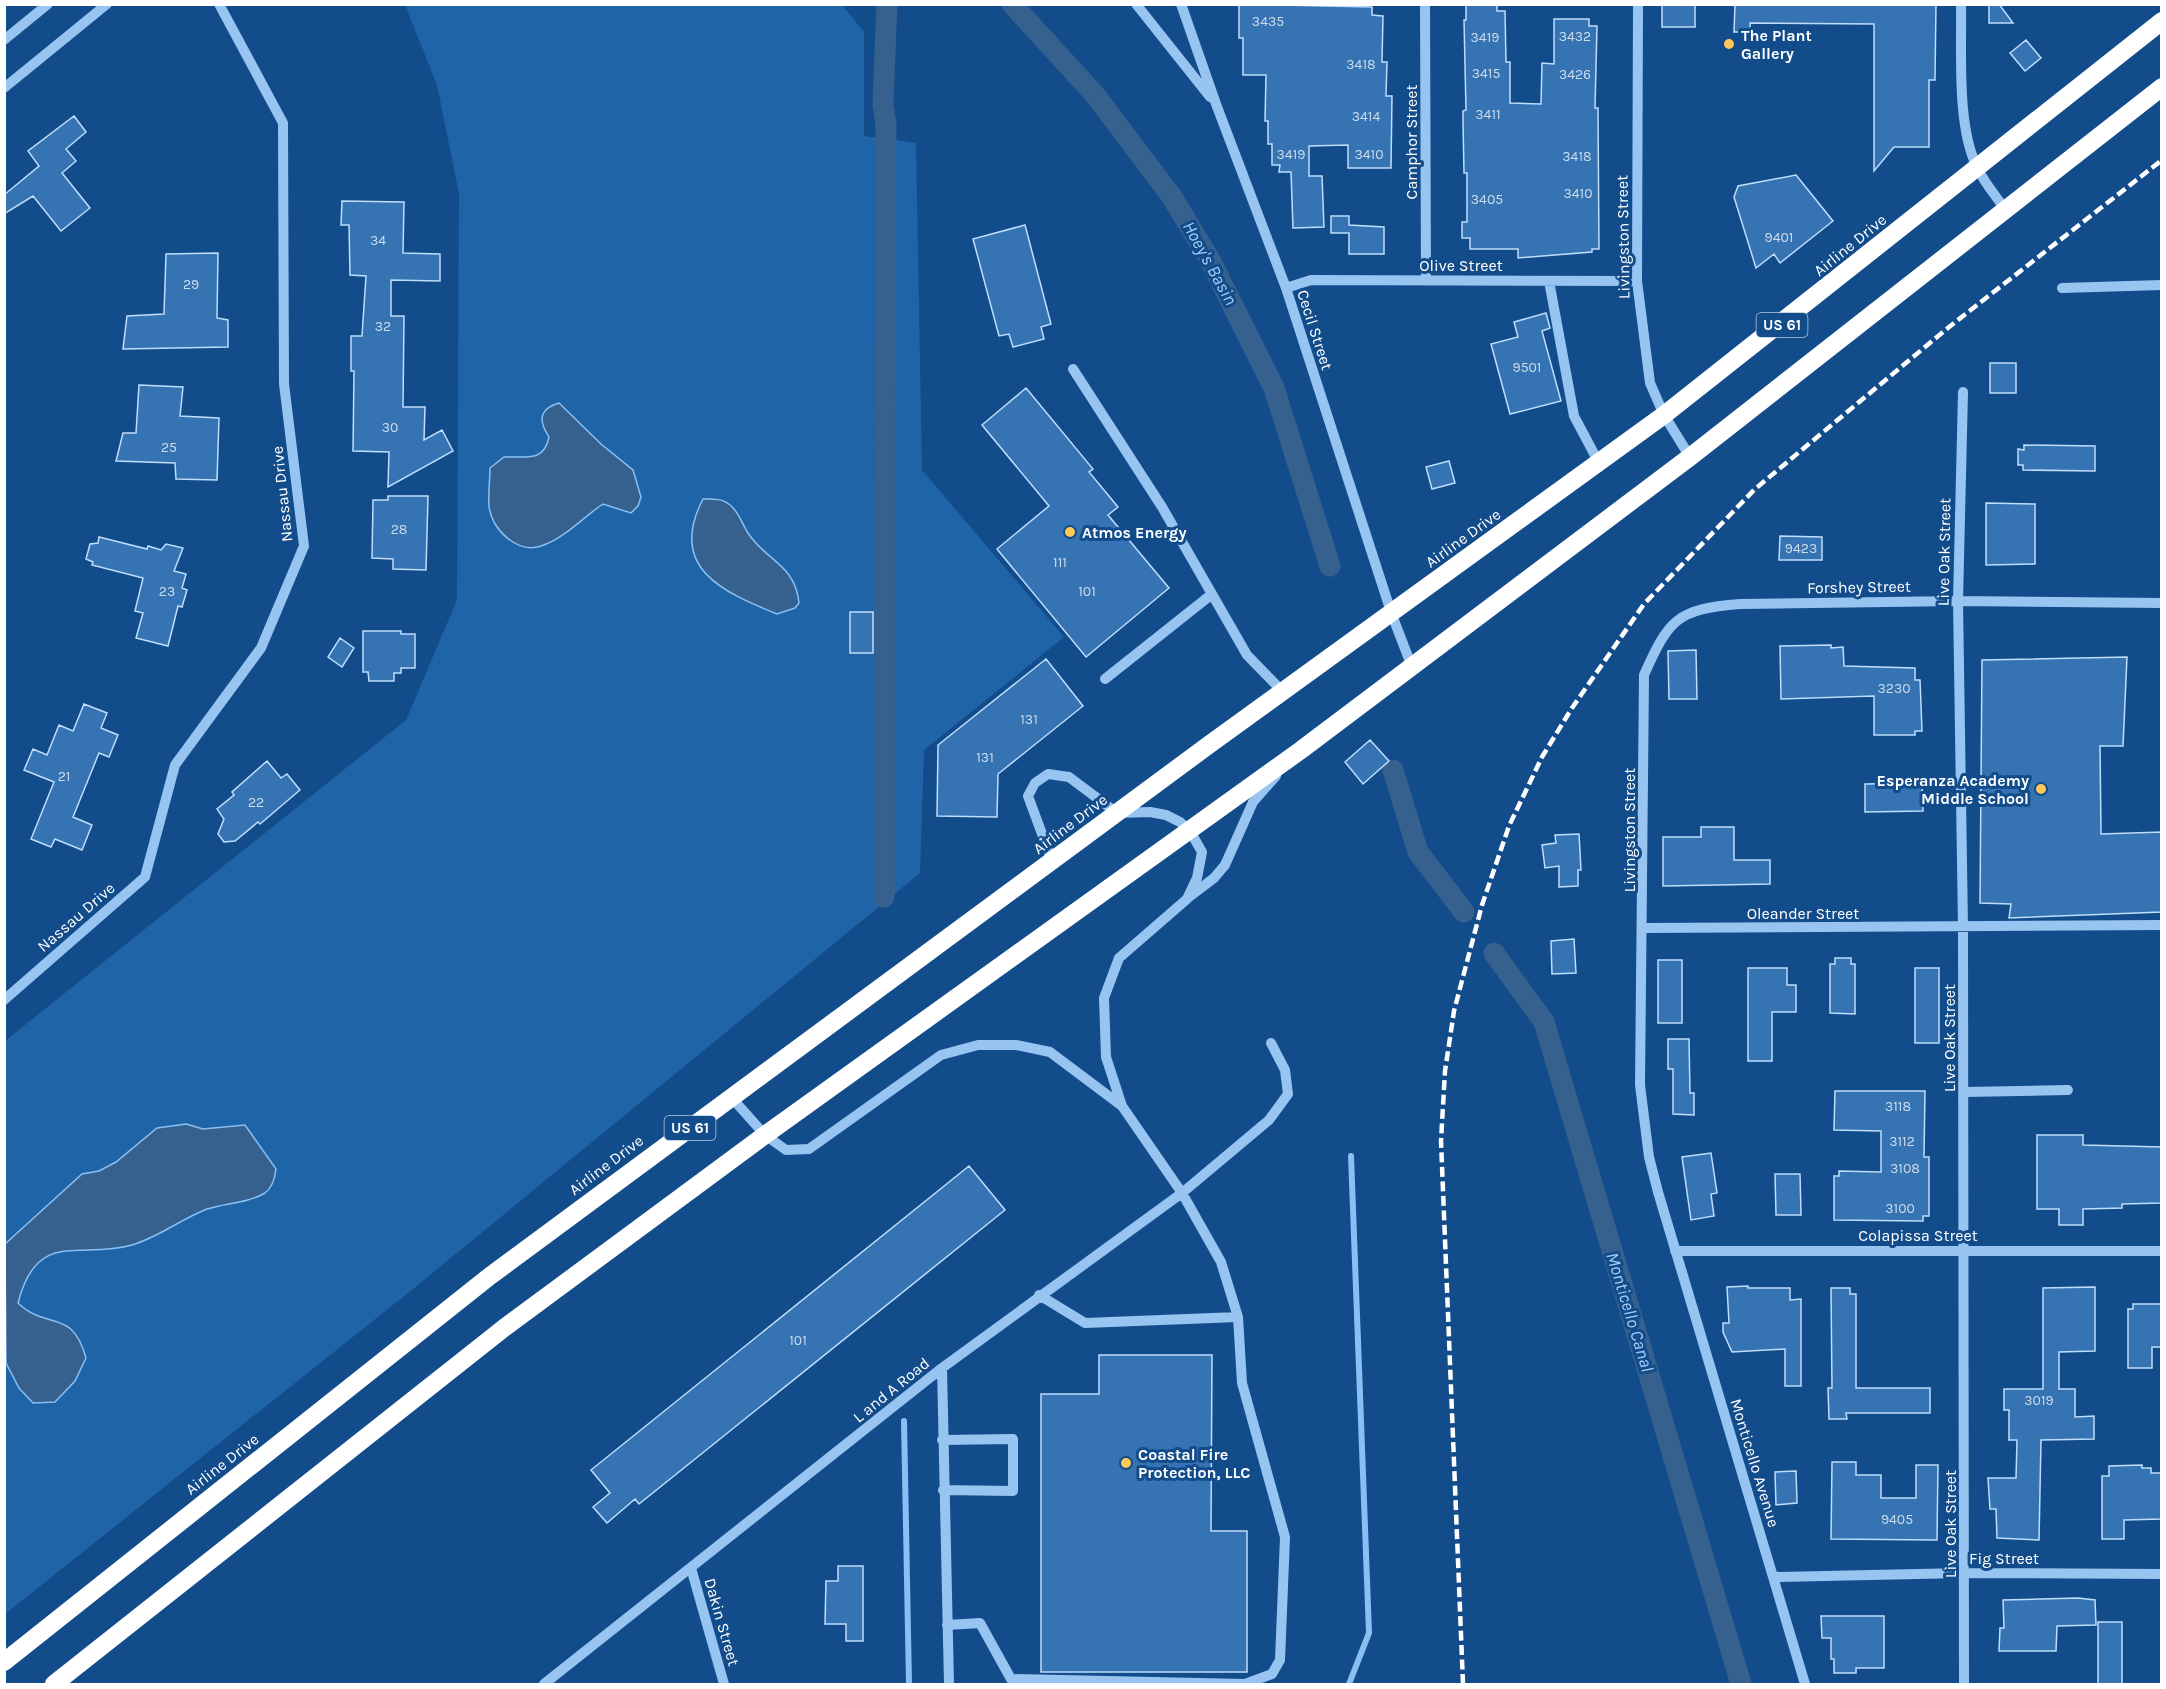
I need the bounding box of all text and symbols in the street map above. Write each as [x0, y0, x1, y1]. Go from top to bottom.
house number: 3435 [1252, 13, 1284, 30]
place label: The Plant Gallery [1741, 26, 1812, 63]
house number: 3432 [1559, 28, 1591, 45]
house number: 3419 [1471, 29, 1499, 46]
marker: The Plant Gallery [1722, 37, 1736, 51]
house number: 3418 [1346, 56, 1376, 73]
house number: 3415 [1472, 65, 1500, 82]
house number: 3426 [1559, 66, 1591, 83]
street label: Camphor Street [1402, 85, 1421, 199]
house number: 3411 [1475, 106, 1501, 123]
house number: 3414 [1352, 108, 1380, 125]
house number: 3419 [1277, 146, 1305, 163]
house number: 3410 [1354, 146, 1384, 163]
house number: 3418 [1562, 148, 1592, 165]
street label: Livingston Street [1612, 175, 1634, 299]
house number: 3410 [1563, 185, 1593, 202]
house number: 3405 [1471, 191, 1503, 208]
street label: Airline Drive [1810, 210, 1890, 280]
water label: Hoey's Basin [1178, 217, 1242, 309]
house number: 9401 [1765, 229, 1793, 246]
house number: 34 [370, 232, 386, 249]
street label: Olive Street [1419, 256, 1503, 275]
house number: 29 [183, 276, 199, 293]
street label: Cecil Street [1293, 287, 1337, 373]
road number: US 61 [1756, 313, 1808, 337]
house number: 32 [375, 318, 391, 335]
house number: 9501 [1513, 359, 1541, 376]
house number: 30 [382, 419, 398, 436]
house number: 25 [161, 439, 177, 456]
street label: Nassau Drive [268, 445, 296, 543]
street label: Live Oak Street [1934, 498, 1954, 606]
street label: Airline Drive [1422, 504, 1504, 572]
house number: 28 [391, 521, 407, 538]
place label: Atmos Energy [1082, 523, 1187, 542]
marker: Atmos Energy [1063, 525, 1077, 539]
house number: 9423 [1785, 540, 1817, 557]
house number: 111 [1053, 554, 1067, 571]
street label: Forshey Street [1807, 577, 1911, 597]
house number: 23 [159, 583, 175, 600]
house number: 101 [1078, 583, 1096, 600]
house number: 3230 [1878, 680, 1910, 697]
house number: 131 [1020, 711, 1038, 728]
house number: 131 [976, 749, 994, 766]
house number: 21 [58, 768, 70, 785]
street label: Livingston Street [1620, 768, 1639, 892]
place label: Esperanza Academy Middle School [1877, 771, 2029, 808]
marker: Esperanza Academy Middle School [2034, 782, 2048, 796]
street label: Airline Drive [1029, 790, 1111, 858]
house number: 22 [248, 794, 264, 811]
street label: Nassau Drive [33, 878, 119, 956]
street label: Oleander Street [1747, 904, 1859, 923]
street label: Live Oak Street [1940, 984, 1959, 1092]
house number: 3118 [1885, 1098, 1911, 1115]
road number: US 61 [664, 1116, 716, 1140]
street label: Airline Drive [565, 1131, 647, 1199]
house number: 3112 [1889, 1133, 1915, 1150]
house number: 3108 [1890, 1160, 1920, 1177]
house number: 3100 [1885, 1200, 1915, 1217]
street label: Colapissa Street [1858, 1226, 1978, 1245]
water label: Monticello Canal [1601, 1249, 1659, 1375]
house number: 101 [789, 1332, 807, 1349]
street label: L and A Road [849, 1353, 933, 1427]
house number: 3019 [2024, 1392, 2054, 1409]
street label: Monticello Avenue [1726, 1396, 1784, 1530]
street label: Airline Drive [181, 1429, 263, 1499]
place label: Coastal Fire Protection, LLC [1138, 1445, 1251, 1482]
marker: Coastal Fire Protection, LLC [1119, 1456, 1133, 1470]
street label: Live Oak Street [1941, 1470, 1960, 1578]
house number: 9405 [1881, 1511, 1913, 1528]
street label: Fig Street [1969, 1549, 2039, 1568]
street label: Dakin Street [700, 1576, 744, 1668]

